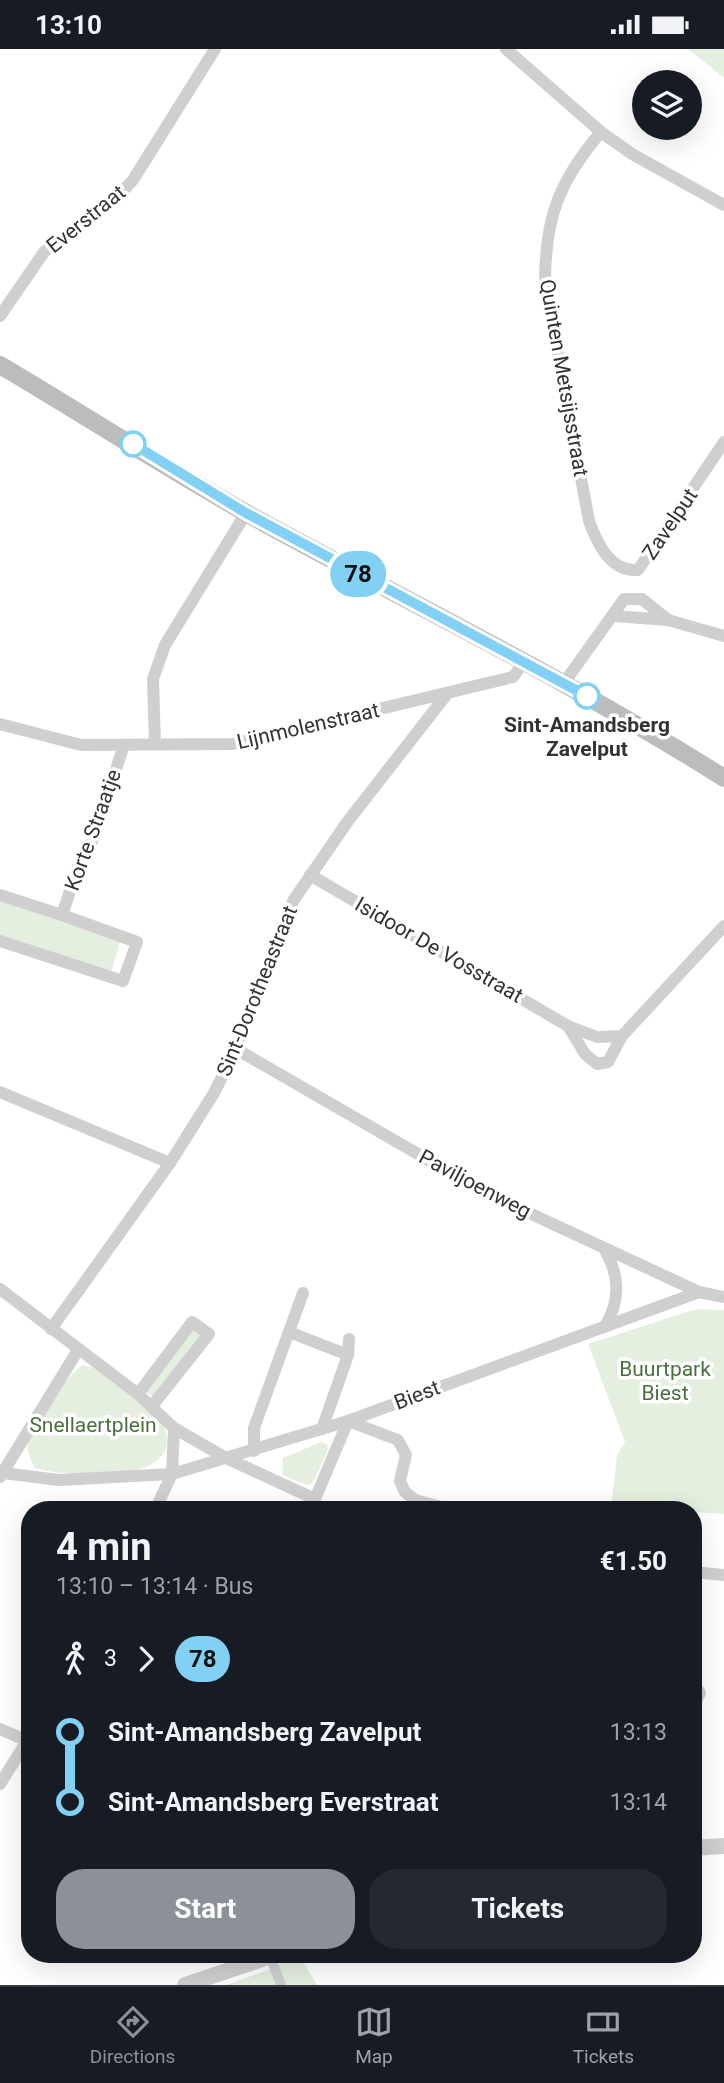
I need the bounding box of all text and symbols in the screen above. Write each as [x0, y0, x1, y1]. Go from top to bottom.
text: 13:10 [35, 10, 102, 40]
map controls [632, 70, 702, 140]
button: layers [632, 70, 702, 140]
street label: Everstraat [42, 180, 130, 258]
street label: Quinten Metsijsstraat [535, 278, 593, 479]
unlabelled marker [120, 431, 146, 457]
street label: Zavelput [638, 484, 702, 564]
line badge: 78 [326, 551, 390, 597]
text: 78 [344, 560, 372, 588]
marker: Sint-Amandsberg Zavelput [574, 683, 600, 709]
street label: Lijnmolenstraat [234, 698, 382, 754]
place label: Sint-Amandsberg Zavelput [504, 713, 670, 761]
street label: Korte Straatje [60, 766, 126, 894]
street label: Isidoor De Vosstraat [351, 892, 527, 1008]
street label: Sint-Dorotheastraat [212, 902, 302, 1080]
street label: Paviljoenweg [415, 1144, 535, 1224]
park label: Buurtpark Biest [619, 1357, 711, 1405]
street label: Biest [391, 1375, 443, 1415]
park label: Snellaertplein [29, 1413, 157, 1437]
text: 4 min [56, 1525, 152, 1569]
text: €1.50 [600, 1546, 667, 1576]
text: 13:10 – 13:14 · Bus [56, 1573, 253, 1600]
icon: walk [56, 1640, 94, 1678]
icon: forward [127, 1640, 165, 1678]
text: 3 [104, 1645, 117, 1672]
text: 78 [189, 1645, 216, 1673]
text: Sint-Amandsberg Zavelput [108, 1717, 421, 1747]
text: 13:13 [610, 1719, 667, 1746]
text: Sint-Amandsberg Everstraat [108, 1787, 439, 1817]
text: 13:14 [610, 1789, 667, 1816]
button: Start [56, 1869, 355, 1949]
button: Tickets [369, 1869, 667, 1949]
tab: Directions [90, 2003, 175, 2068]
tab: Map [355, 2003, 393, 2068]
tab: Tickets [573, 2003, 634, 2068]

